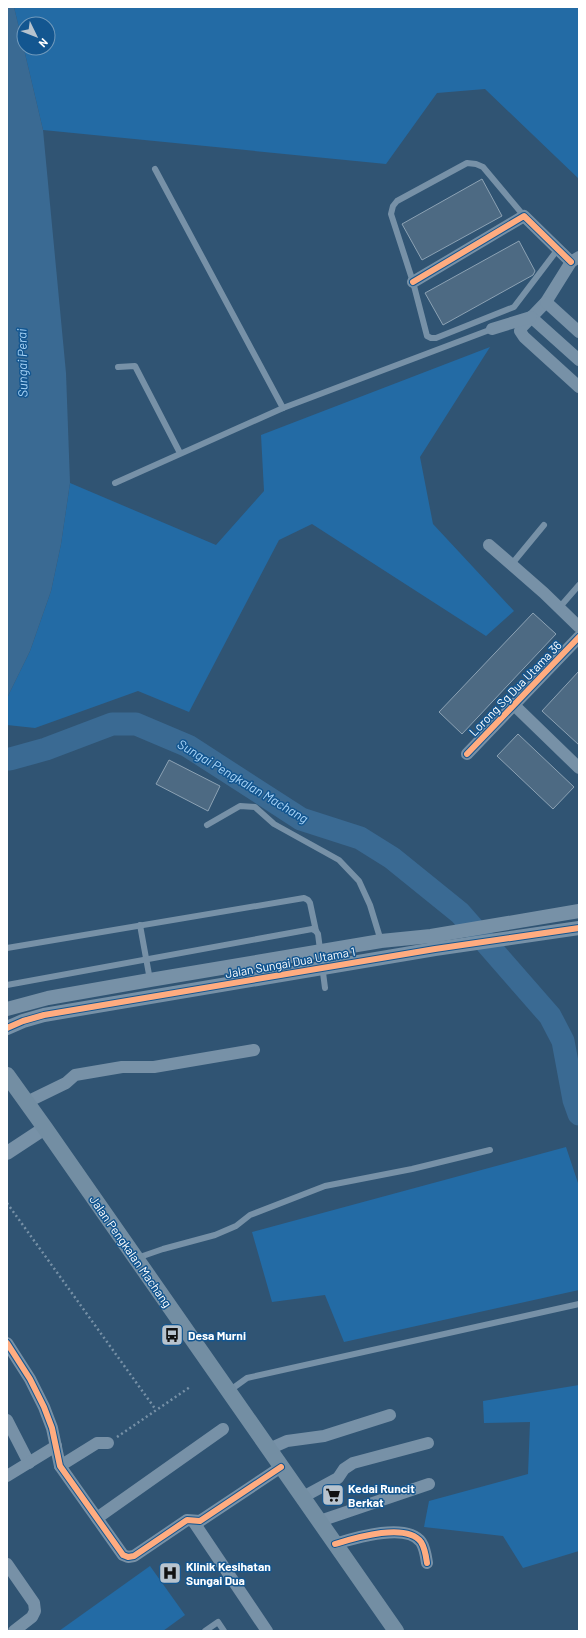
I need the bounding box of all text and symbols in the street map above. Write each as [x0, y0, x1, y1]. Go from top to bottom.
north arrow [16, 16, 56, 56]
text: N [36, 36, 51, 50]
water label: Sungai Perai [13, 328, 31, 398]
street label: Lorong Sg Dua Utama 36 [466, 638, 564, 738]
water label: Sungai Pengkalan Machang [175, 736, 311, 827]
street label: Jalan Sungai Dua Utama 1 [224, 944, 356, 980]
street label: Jalan Pengkalan Machang [87, 1192, 175, 1310]
bus stop icon: Desa Murni [159, 1322, 185, 1348]
place label: Desa Murni [188, 1328, 246, 1342]
place label: Kedai Runcit Berkat [348, 1481, 415, 1509]
supermarket icon: Kedai Runcit Berkat [320, 1482, 346, 1508]
place label: Klinik Kesihatan Sungai Dua [186, 1559, 271, 1587]
hospital icon: Klinik Kesihatan Sungai Dua [157, 1560, 183, 1586]

